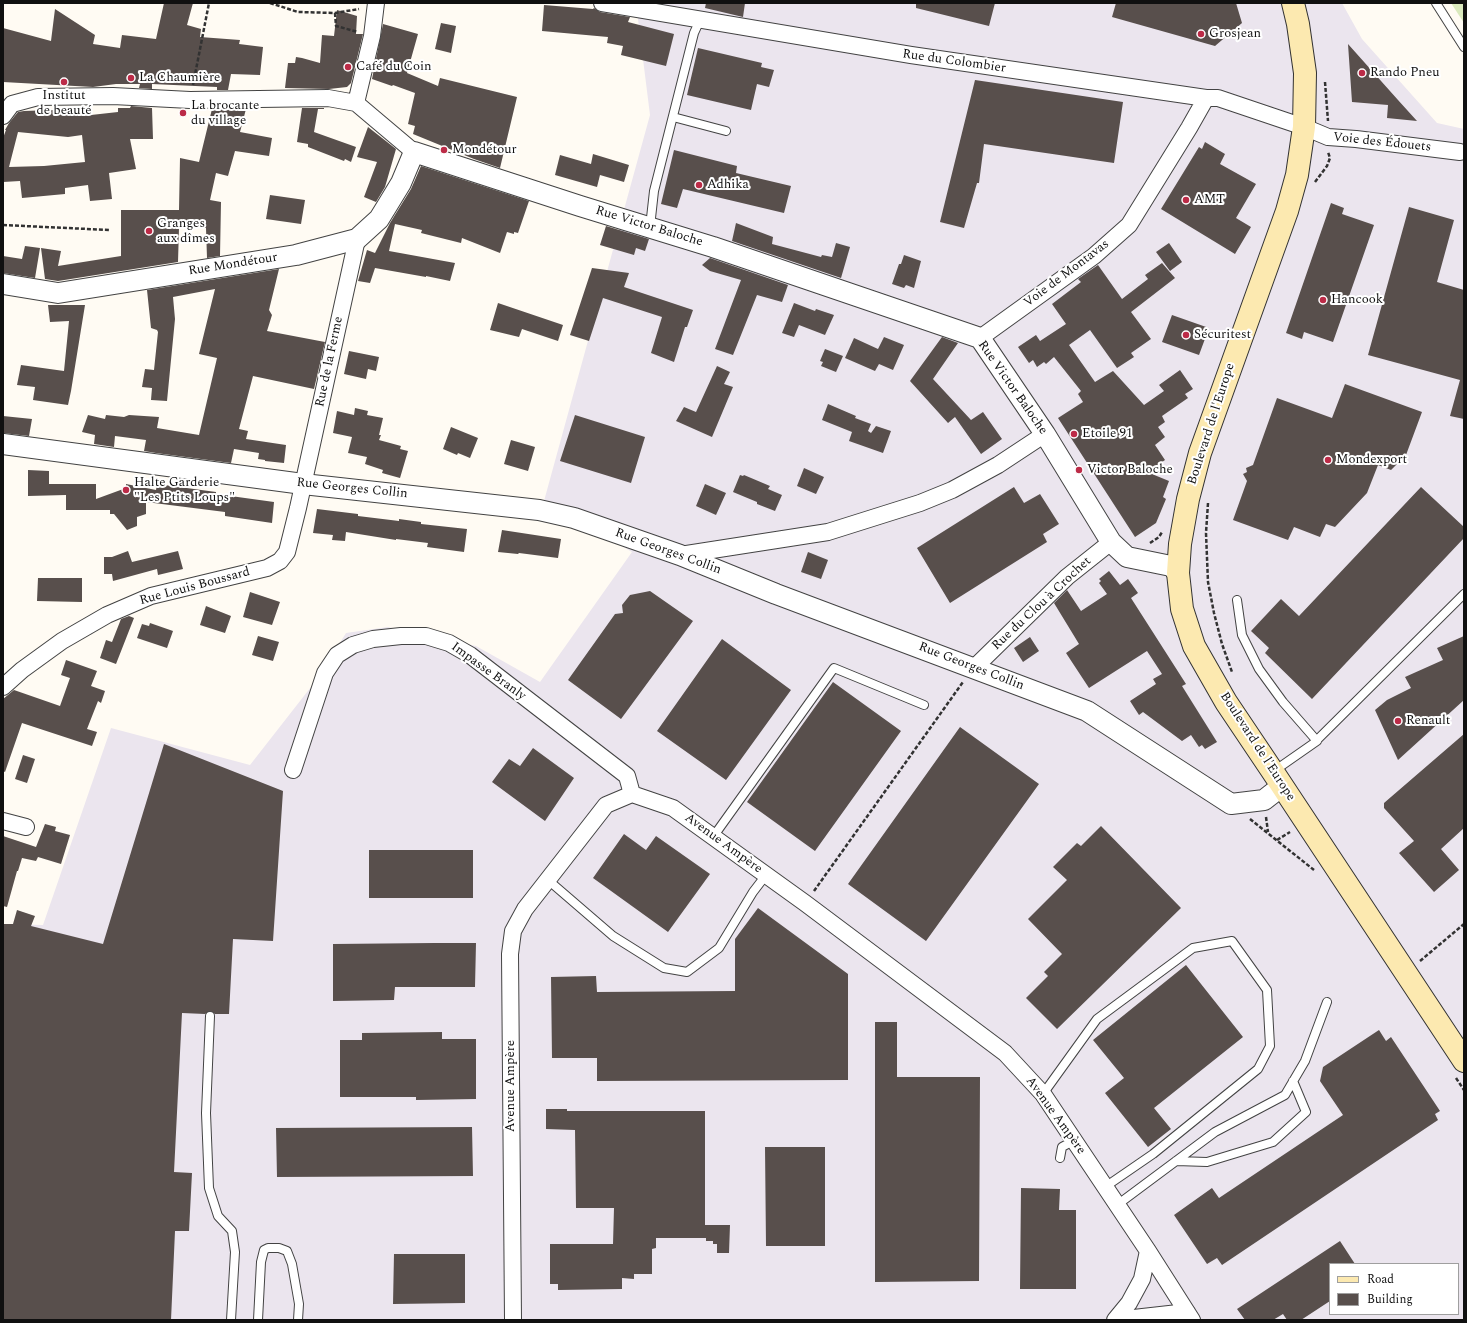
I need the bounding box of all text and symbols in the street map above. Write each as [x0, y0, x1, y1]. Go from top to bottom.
place label: Grosjean [1209, 26, 1261, 42]
marker: Grosjean [1196, 29, 1206, 39]
street label: Rue du Colombier [901, 47, 1007, 77]
place label: Café du Coin [356, 59, 432, 75]
marker: Café du Coin [343, 62, 353, 72]
place label: Rando Pneu [1370, 65, 1439, 81]
marker: Rando Pneu [1357, 68, 1367, 78]
place label: La Chaumière [139, 70, 220, 86]
marker: La Chaumière [126, 73, 136, 83]
marker: Institut de beauté [59, 77, 69, 87]
place label: Institut de beauté [36, 88, 92, 119]
place label: La brocante du village [191, 98, 259, 129]
marker: La brocante du village [178, 108, 188, 118]
street label: Voie des Édouets [1332, 130, 1432, 156]
place label: Mondétour [452, 142, 517, 158]
marker: Mondétour [439, 145, 449, 155]
place label: Adhika [707, 177, 749, 193]
marker: Adhika [694, 180, 704, 190]
place label: AMT [1194, 192, 1225, 208]
marker: AMT [1181, 195, 1191, 205]
street label: Rue Victor Baloche [594, 203, 704, 251]
place label: Granges aux dîmes [157, 216, 215, 247]
marker: Granges aux dîmes [144, 226, 154, 236]
street label: Voie de Montavas [1021, 237, 1113, 311]
street label: Rue Mondétour [187, 250, 279, 280]
place label: Hancook [1331, 292, 1383, 308]
marker: Hancook [1318, 295, 1328, 305]
street label: Rue de la Ferme [313, 315, 347, 409]
place label: Sécuritest [1194, 327, 1251, 343]
marker: Sécuritest [1181, 330, 1191, 340]
street label: Rue Victor Baloche [974, 338, 1050, 438]
street label: Boulevard de l'Europe [1185, 361, 1239, 487]
place label: Etoile 91 [1082, 426, 1133, 442]
marker: Etoile 91 [1069, 429, 1079, 439]
place label: Mondexport [1336, 452, 1407, 468]
marker: Mondexport [1323, 455, 1333, 465]
place label: Victor Baloche [1087, 462, 1173, 478]
marker: Victor Baloche [1074, 465, 1084, 475]
place label: Halte Garderie "Les Ptits Loups" [134, 475, 235, 506]
street label: Rue Georges Collin [296, 475, 408, 503]
marker: Halte Garderie "Les Ptits Loups" [121, 485, 131, 495]
street label: Rue Georges Collin [613, 526, 723, 578]
street label: Rue du Clou à Crochet [989, 554, 1095, 654]
street label: Rue Louis Boussard [138, 565, 252, 609]
street label: Impasse Branly [448, 640, 528, 704]
street label: Rue Georges Collin [916, 640, 1026, 694]
street label: Boulevard de l'Europe [1216, 690, 1298, 804]
place label: Renault [1406, 713, 1450, 729]
marker: Renault [1393, 716, 1403, 726]
street label: Avenue Ampère [681, 811, 765, 877]
street label: Avenue Ampère [503, 1040, 519, 1132]
street label: Avenue Ampère [1022, 1074, 1088, 1158]
legend [1329, 1263, 1459, 1315]
text: Road [1367, 1270, 1394, 1289]
text: Building [1367, 1290, 1413, 1309]

